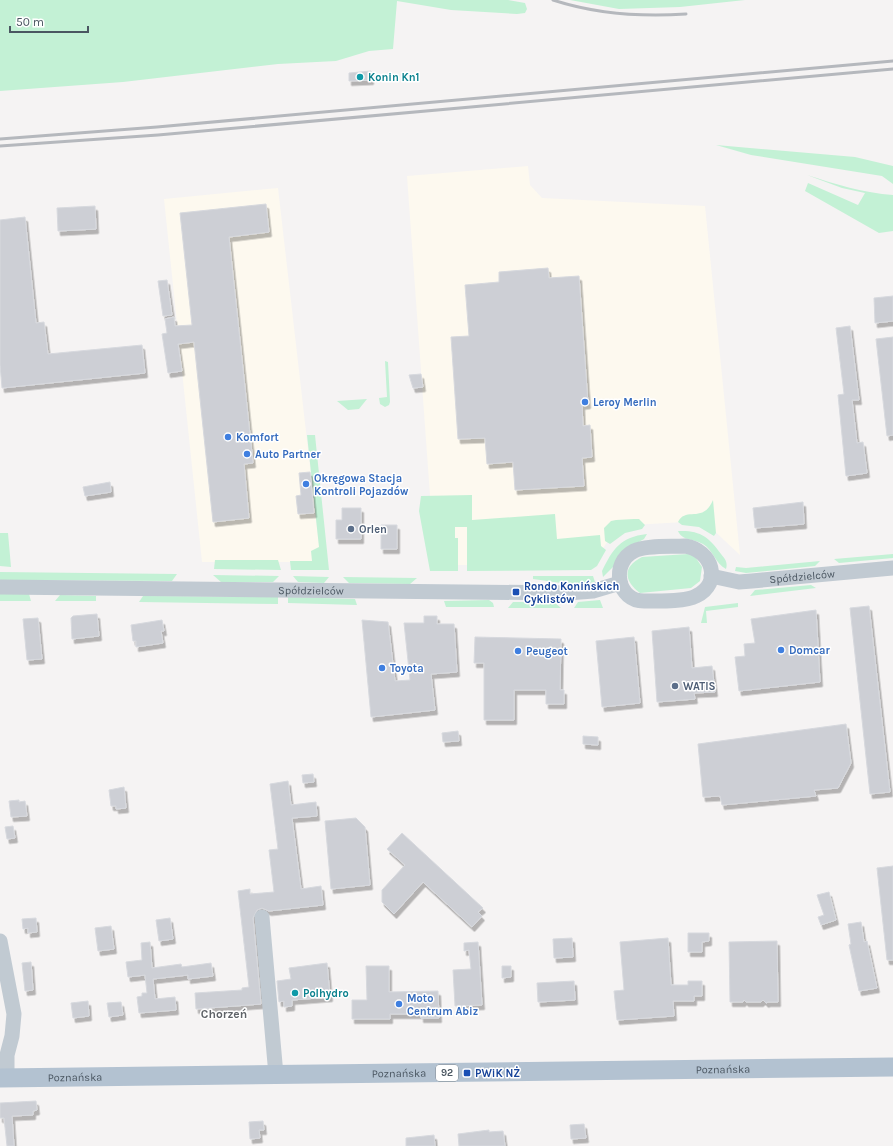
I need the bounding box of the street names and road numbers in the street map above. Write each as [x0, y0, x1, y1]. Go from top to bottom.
street label: Spółdzielców [769, 567, 835, 586]
street label: Spółdzielców [278, 583, 344, 597]
street label: Poznańska [696, 1062, 750, 1076]
road number: 92 [436, 1065, 458, 1081]
street label: Poznańska [372, 1066, 426, 1080]
street label: Poznańska [48, 1070, 102, 1084]

